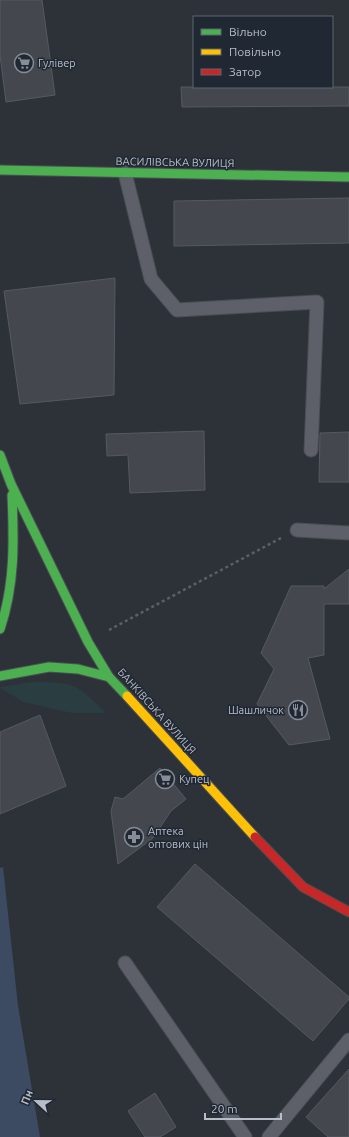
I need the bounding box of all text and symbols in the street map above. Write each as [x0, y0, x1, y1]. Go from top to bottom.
legend [193, 16, 333, 88]
text: Вільно [229, 25, 267, 38]
text: Повільно [229, 45, 281, 58]
supermarket icon: Гулівер [13, 52, 35, 74]
place label: Гулівер [38, 57, 76, 69]
text: Затор [229, 65, 261, 78]
street label: ВАСИЛІВСЬКА ВУЛИЦЯ [116, 155, 234, 169]
street label: БАНКІВСЬКА ВУЛИЦЯ [115, 666, 199, 756]
restaurant icon: Шашличок [287, 699, 309, 721]
place label: Шашличок [228, 704, 284, 716]
supermarket icon: Купец [154, 768, 176, 790]
place label: Купец [179, 773, 210, 785]
place label: Аптека оптових цін [148, 825, 208, 850]
pharmacy icon: Аптека оптових цін [123, 826, 145, 848]
north arrow [16, 1081, 56, 1121]
text: Пн [18, 1088, 35, 1106]
scale bar [205, 1095, 281, 1121]
text: 20 m [211, 1102, 238, 1115]

